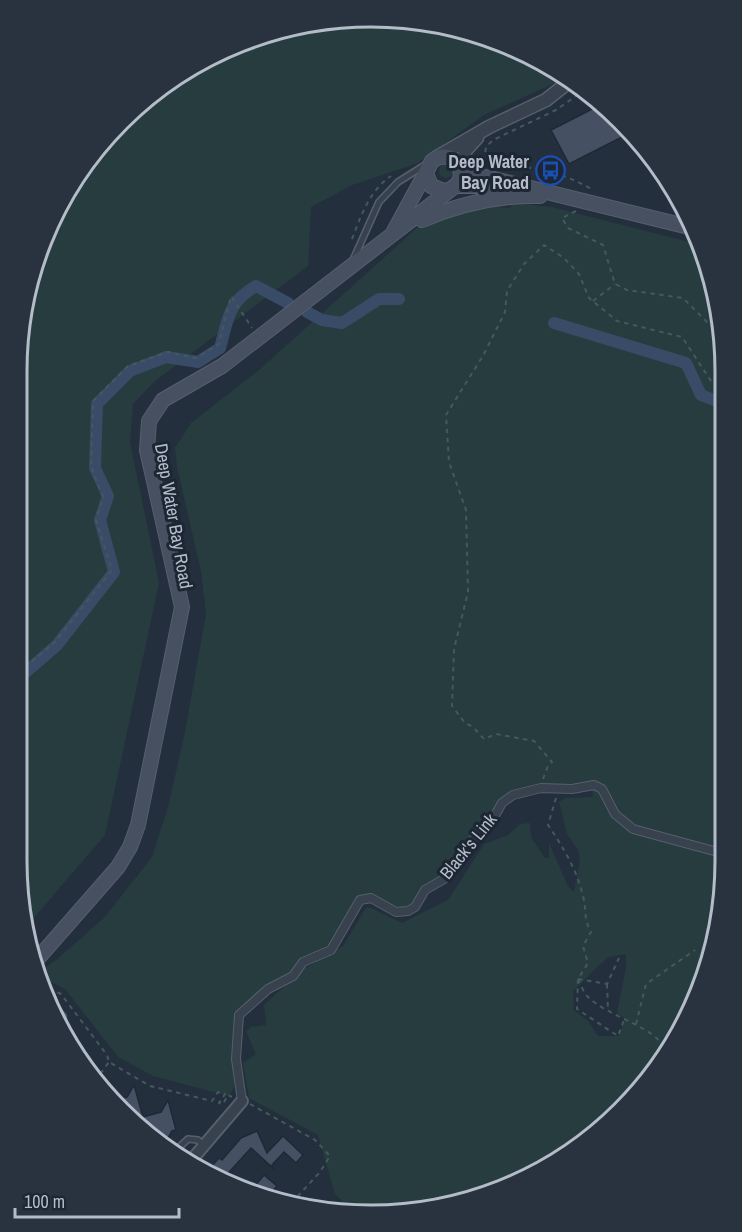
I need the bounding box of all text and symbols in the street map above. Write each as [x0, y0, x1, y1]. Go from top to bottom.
place label: Deep Water Bay Road [448, 149, 529, 195]
bus stop icon: Deep Water Bay Road [534, 155, 566, 187]
street label: Deep Water Bay Road [149, 441, 199, 591]
street label: Black's Link [434, 807, 503, 884]
scale bar [15, 1181, 178, 1219]
text: 100 m [24, 1189, 65, 1214]

